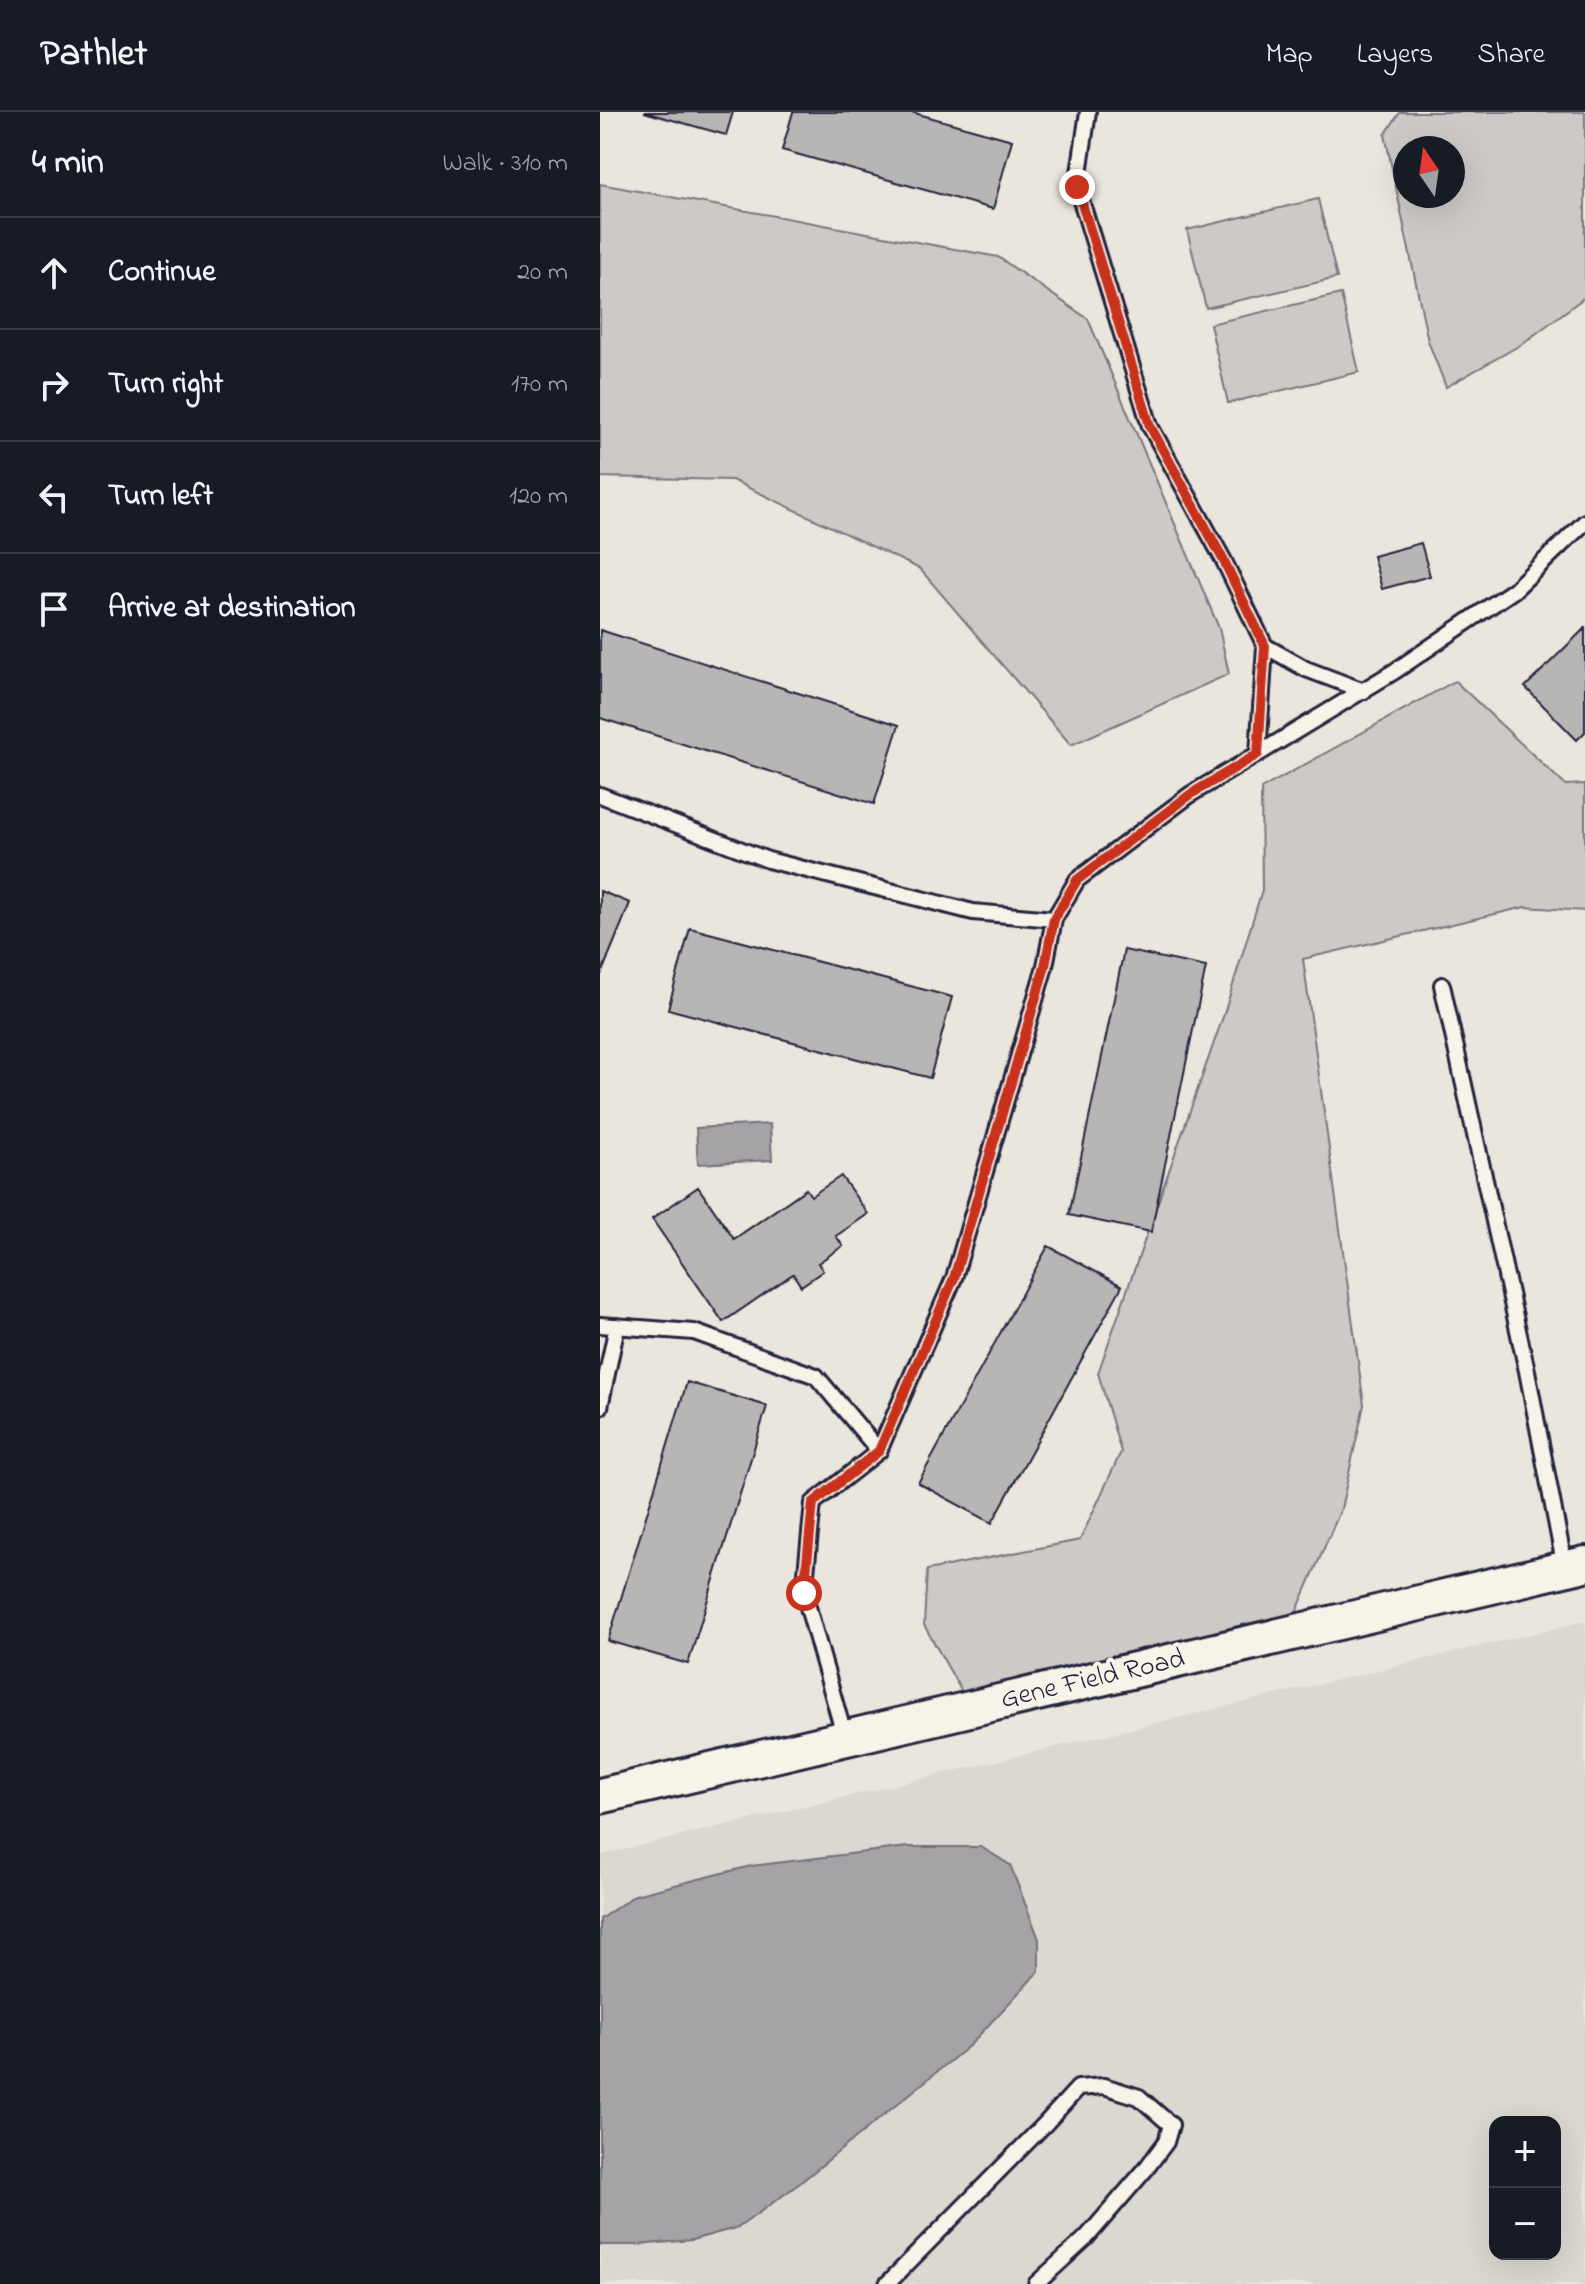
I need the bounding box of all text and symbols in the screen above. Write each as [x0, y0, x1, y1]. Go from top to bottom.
text: Pathlet [40, 27, 147, 83]
text: Map [1265, 35, 1313, 76]
text: Layers [1357, 35, 1433, 76]
text: Share [1477, 35, 1545, 76]
north arrow [1393, 136, 1465, 208]
text: 4 min [32, 139, 104, 189]
text: Walk · 310 m [443, 145, 568, 183]
route end [1059, 169, 1095, 205]
icon: ahead [32, 251, 76, 295]
text: Continue [108, 251, 216, 295]
text: 20 m [517, 254, 568, 292]
icon: right [32, 363, 76, 407]
text: Turn right [108, 363, 223, 407]
text: 170 m [511, 366, 568, 404]
icon: left [32, 475, 76, 519]
text: Turn left [108, 475, 213, 519]
text: 120 m [509, 478, 568, 516]
icon: arrive [32, 587, 76, 631]
text: Arrive at destination [108, 587, 356, 631]
route start [786, 1575, 822, 1611]
street label: Gene Field Road [997, 1639, 1189, 1721]
map controls [1489, 2116, 1561, 2260]
button: + [1489, 2116, 1561, 2188]
button: − [1489, 2188, 1561, 2260]

